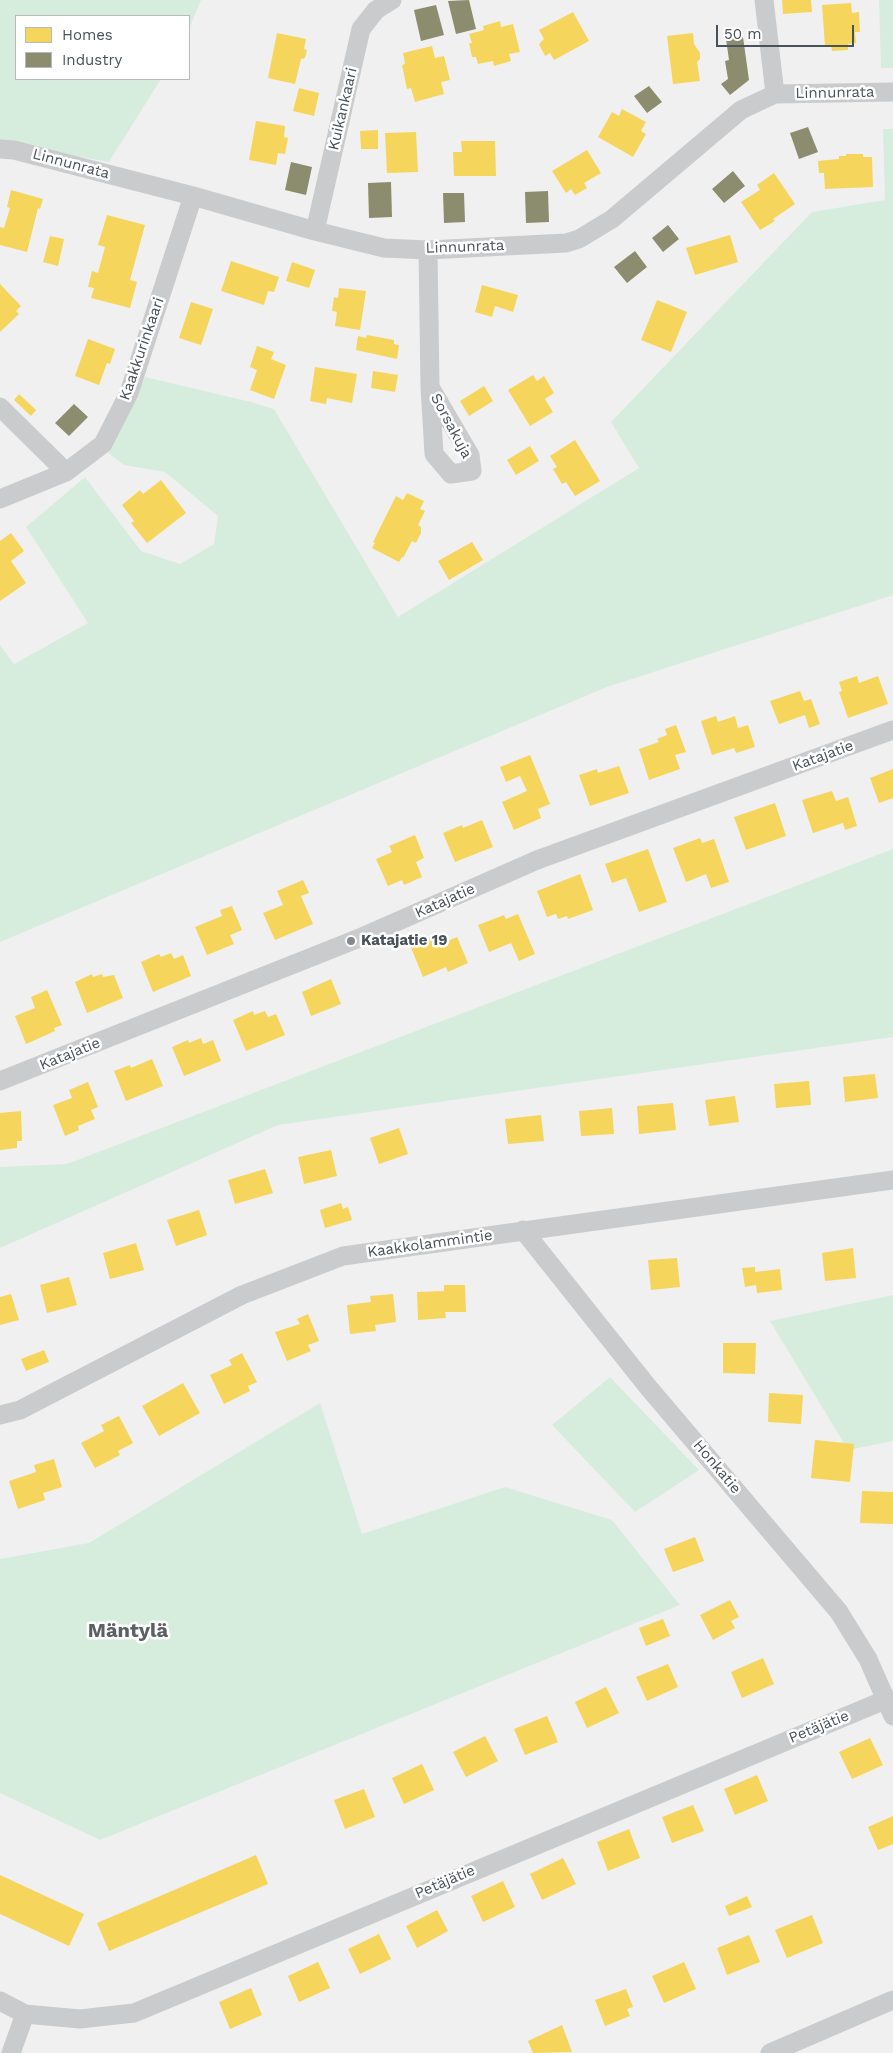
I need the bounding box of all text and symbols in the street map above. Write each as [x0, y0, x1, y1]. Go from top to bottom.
legend [15, 15, 190, 80]
scale bar [718, 15, 856, 47]
text: 50 m [724, 25, 761, 43]
text: Homes [62, 26, 113, 44]
text: Industry [62, 51, 122, 69]
street label: Kuikankaari [325, 66, 361, 152]
street label: Linnunrata [795, 83, 875, 103]
street label: Linnunrata [31, 145, 111, 183]
street label: Linnunrata [425, 237, 505, 257]
street label: Kaakkurinkaari [116, 295, 168, 403]
street label: Sorsakuja [426, 390, 476, 462]
street label: Katajatie [790, 737, 856, 775]
street label: Katajatie [412, 880, 478, 922]
place label: Katajatie 19 [361, 932, 447, 950]
marker: Katajatie 19 [345, 935, 357, 947]
street label: Katajatie [37, 1034, 103, 1074]
street label: Kaakkolammintie [366, 1226, 494, 1262]
street label: Honkatie [689, 1436, 745, 1498]
district label: Mäntylä [88, 1619, 168, 1643]
street label: Petäjätie [786, 1707, 852, 1747]
street label: Petäjätie [412, 1861, 478, 1903]

